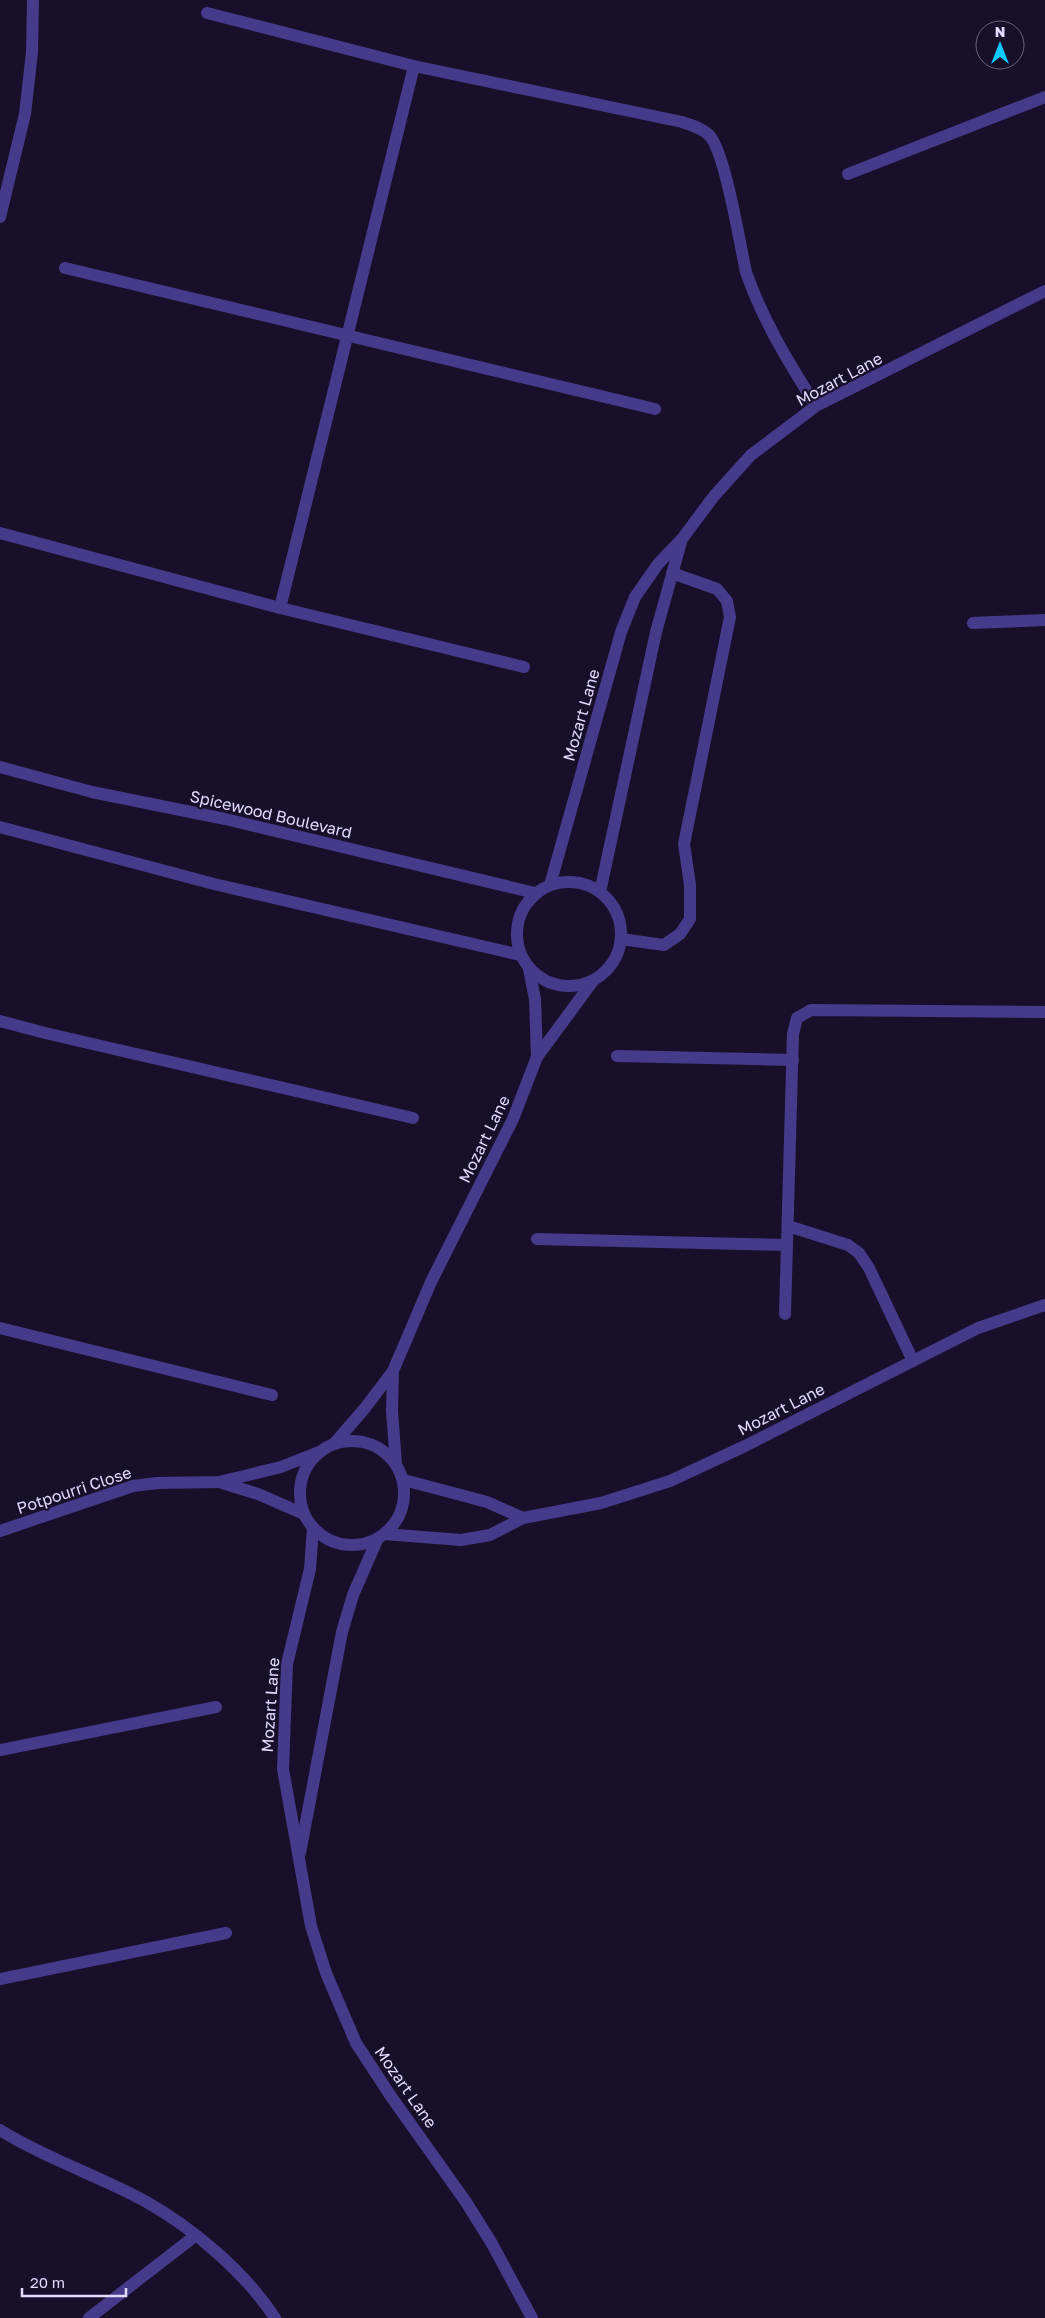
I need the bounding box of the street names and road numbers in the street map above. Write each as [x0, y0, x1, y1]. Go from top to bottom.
street label: Mozart Lane [792, 348, 886, 410]
street label: Mozart Lane [558, 667, 604, 763]
street label: Spicewood Boulevard [188, 786, 354, 842]
street label: Mozart Lane [454, 1092, 514, 1186]
street label: Mozart Lane [734, 1379, 828, 1439]
street label: Potpourri Close [14, 1462, 134, 1518]
street label: Mozart Lane [257, 1657, 283, 1753]
street label: Mozart Lane [371, 2042, 441, 2132]

